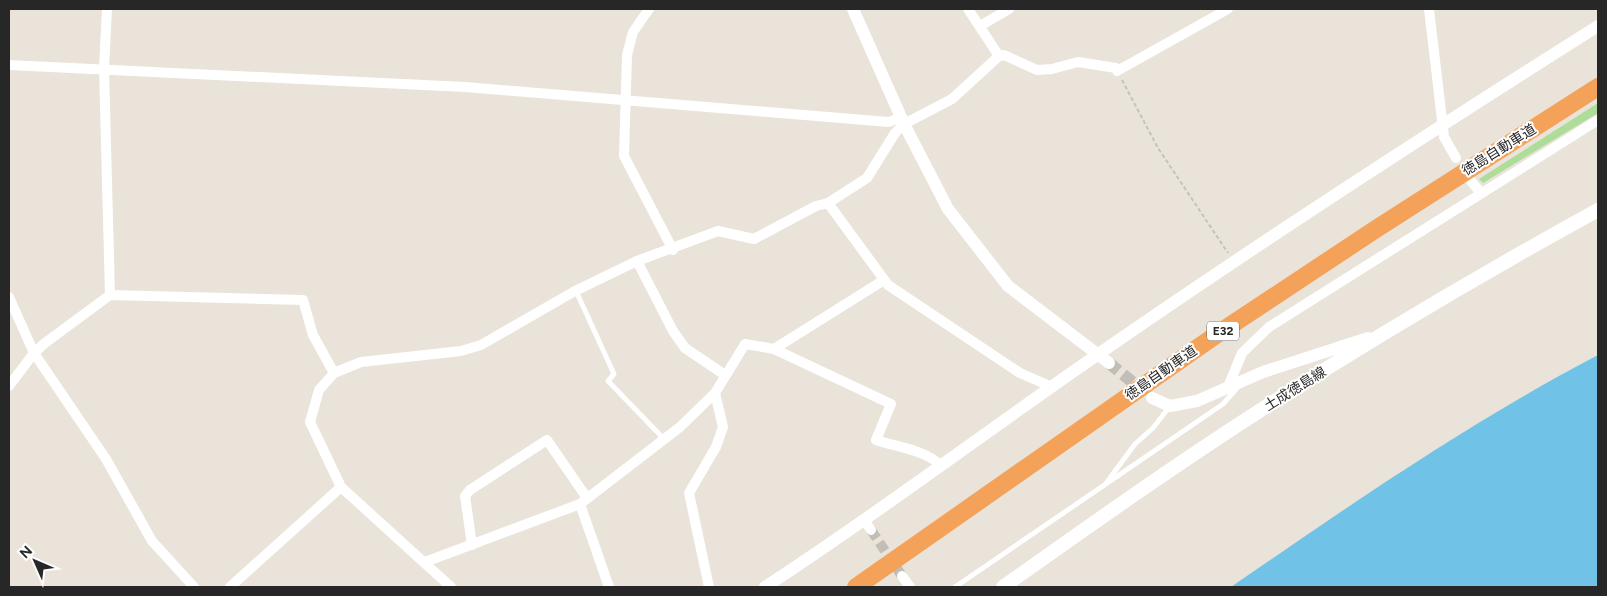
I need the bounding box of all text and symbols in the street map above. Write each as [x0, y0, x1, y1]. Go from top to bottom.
street label: 徳島自動車道 [1459, 121, 1539, 179]
road number: E32 [1207, 322, 1239, 341]
street label: 徳島自動車道 [1122, 342, 1200, 404]
street label: 土成徳島線 [1261, 363, 1329, 415]
north arrow [10, 536, 60, 586]
text: N [16, 542, 36, 562]

